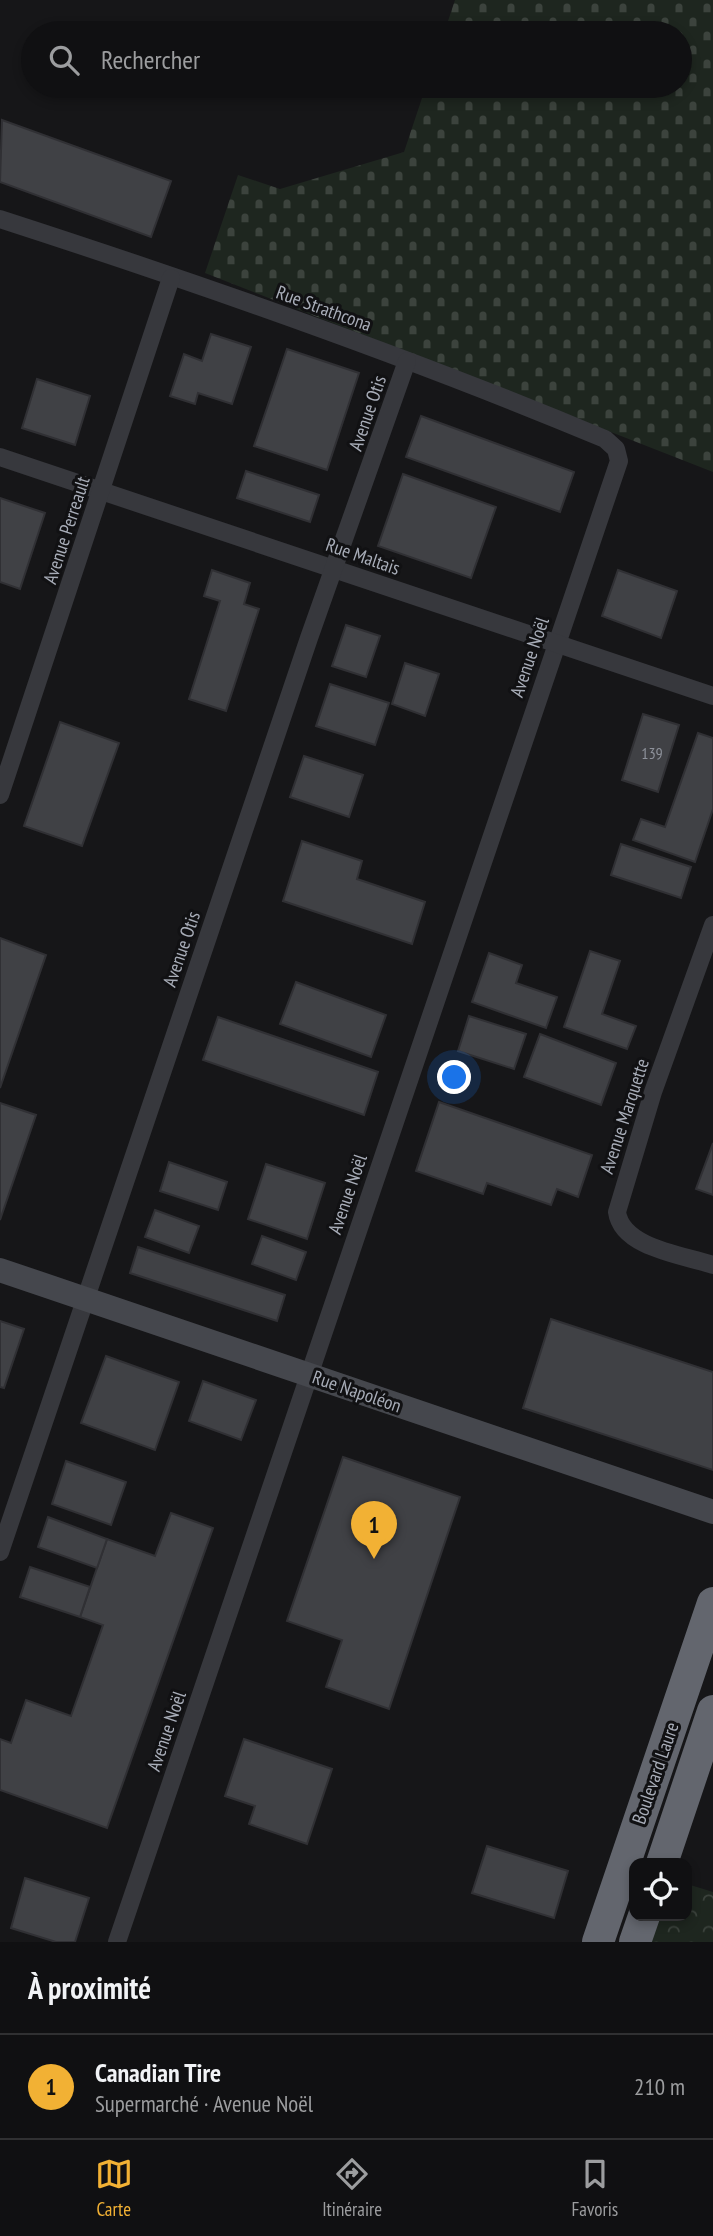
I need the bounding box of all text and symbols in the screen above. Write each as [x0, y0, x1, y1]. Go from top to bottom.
search box [21, 21, 692, 98]
icon: search [45, 41, 83, 79]
text: Rechercher [101, 43, 200, 76]
street label: Rue Strathcona [273, 280, 375, 336]
street label: Avenue Otis [343, 372, 391, 454]
street label: Avenue Perreault [37, 472, 95, 587]
street label: Rue Maltais [323, 532, 403, 580]
street label: Avenue Noël [504, 613, 554, 700]
house number: 139 [641, 743, 663, 763]
street label: Avenue Otis [157, 908, 205, 990]
street label: Avenue Marquette [594, 1055, 654, 1177]
your location [437, 1060, 471, 1094]
street label: Avenue Noël [322, 1150, 372, 1237]
street label: Rue Napoléon [309, 1365, 405, 1417]
pin: 1 [351, 1501, 397, 1559]
street label: Avenue Noël [141, 1687, 191, 1774]
street label: Boulevard Laure [626, 1719, 684, 1827]
map controls [629, 1858, 692, 1921]
button: locate [629, 1858, 692, 1921]
text: À proximité [28, 1968, 151, 2007]
text: Canadian Tire [95, 2056, 221, 2089]
text: 1 [46, 2072, 57, 2101]
text: 210 m [634, 2072, 685, 2101]
text: Supermarché · Avenue Noël [95, 2089, 313, 2118]
tab: Carte [95, 2155, 133, 2221]
tab: Itinéraire [322, 2155, 382, 2221]
tab: Favoris [572, 2155, 618, 2221]

